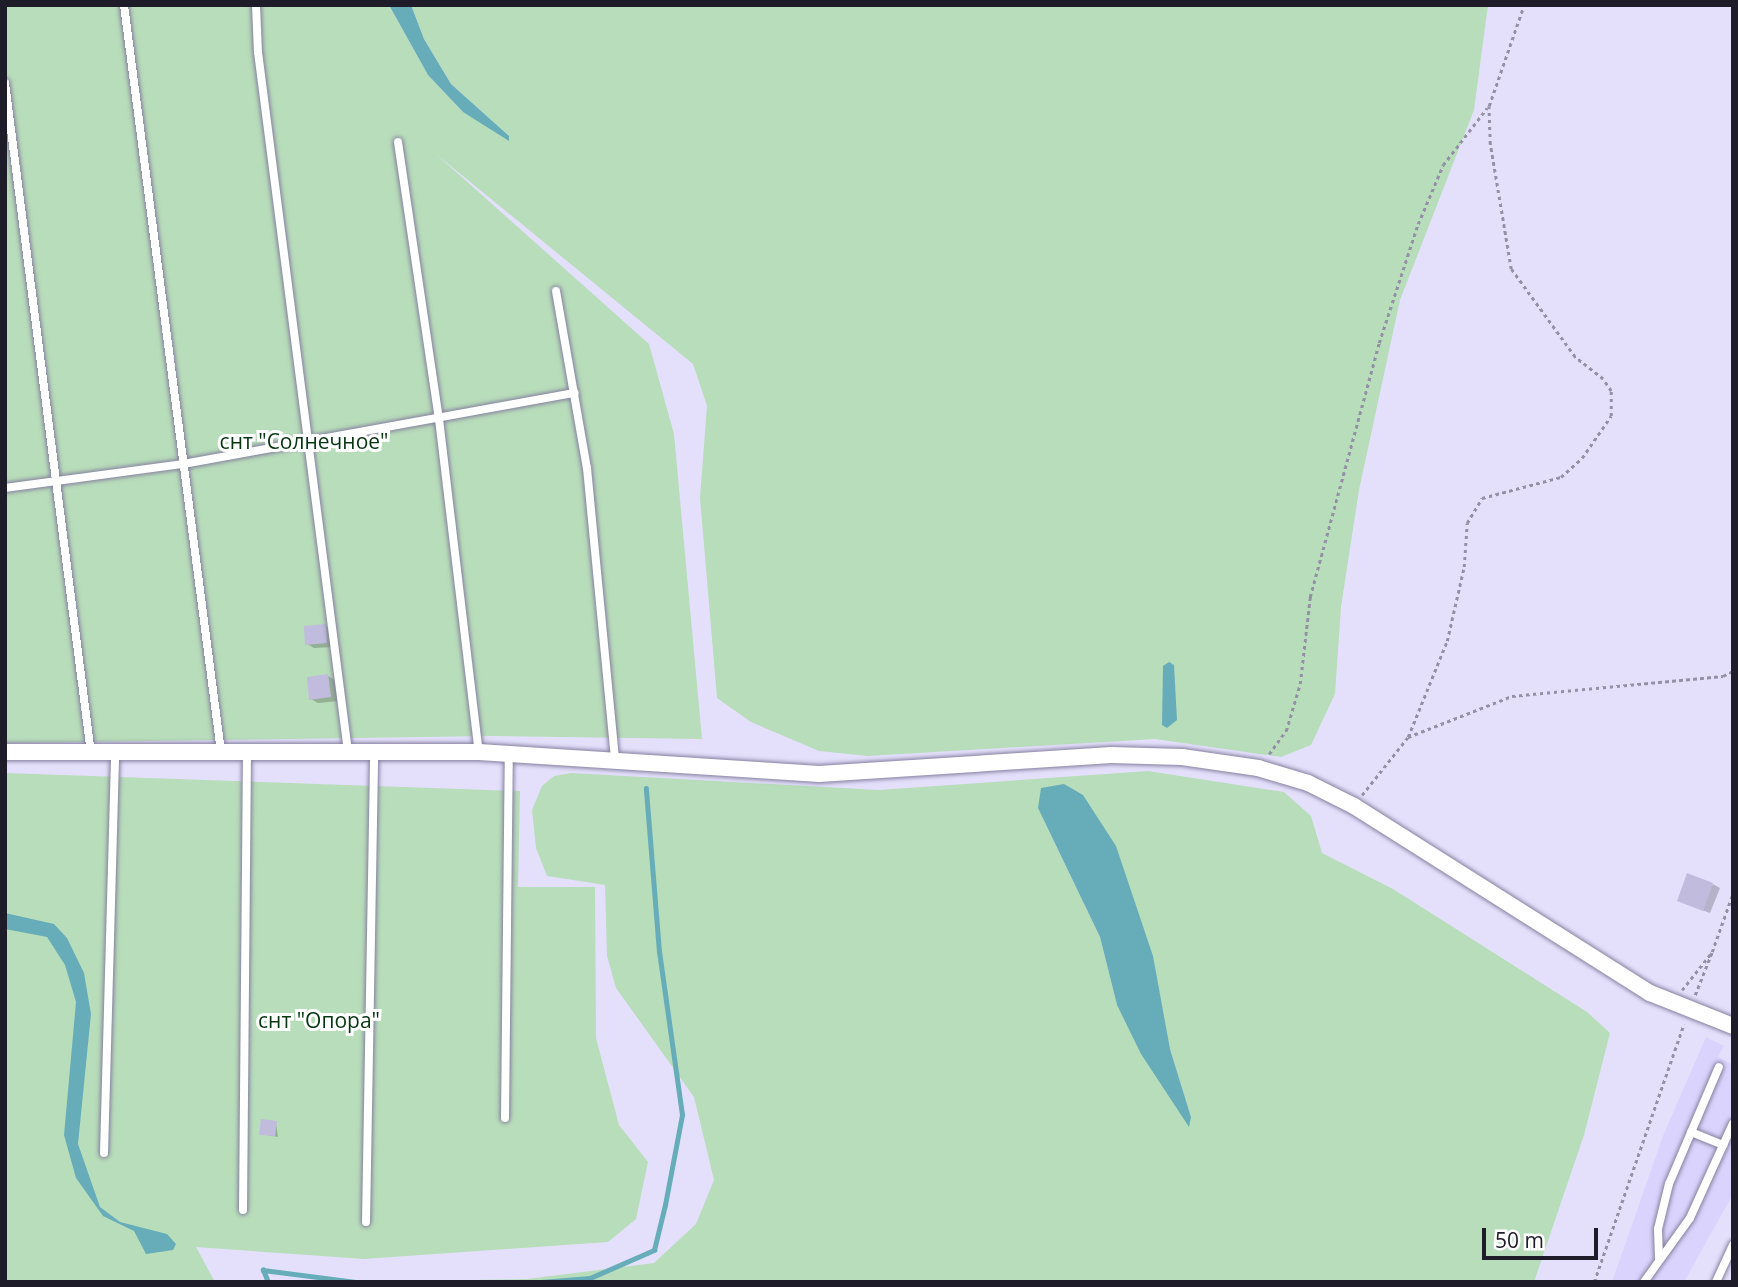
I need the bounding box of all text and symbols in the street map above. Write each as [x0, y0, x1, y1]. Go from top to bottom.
park label: снт "Солнечное" [220, 428, 388, 454]
park label: снт "Опора" [258, 1007, 380, 1033]
scale bar [1486, 1214, 1602, 1258]
text: 50 m [1495, 1226, 1544, 1254]

